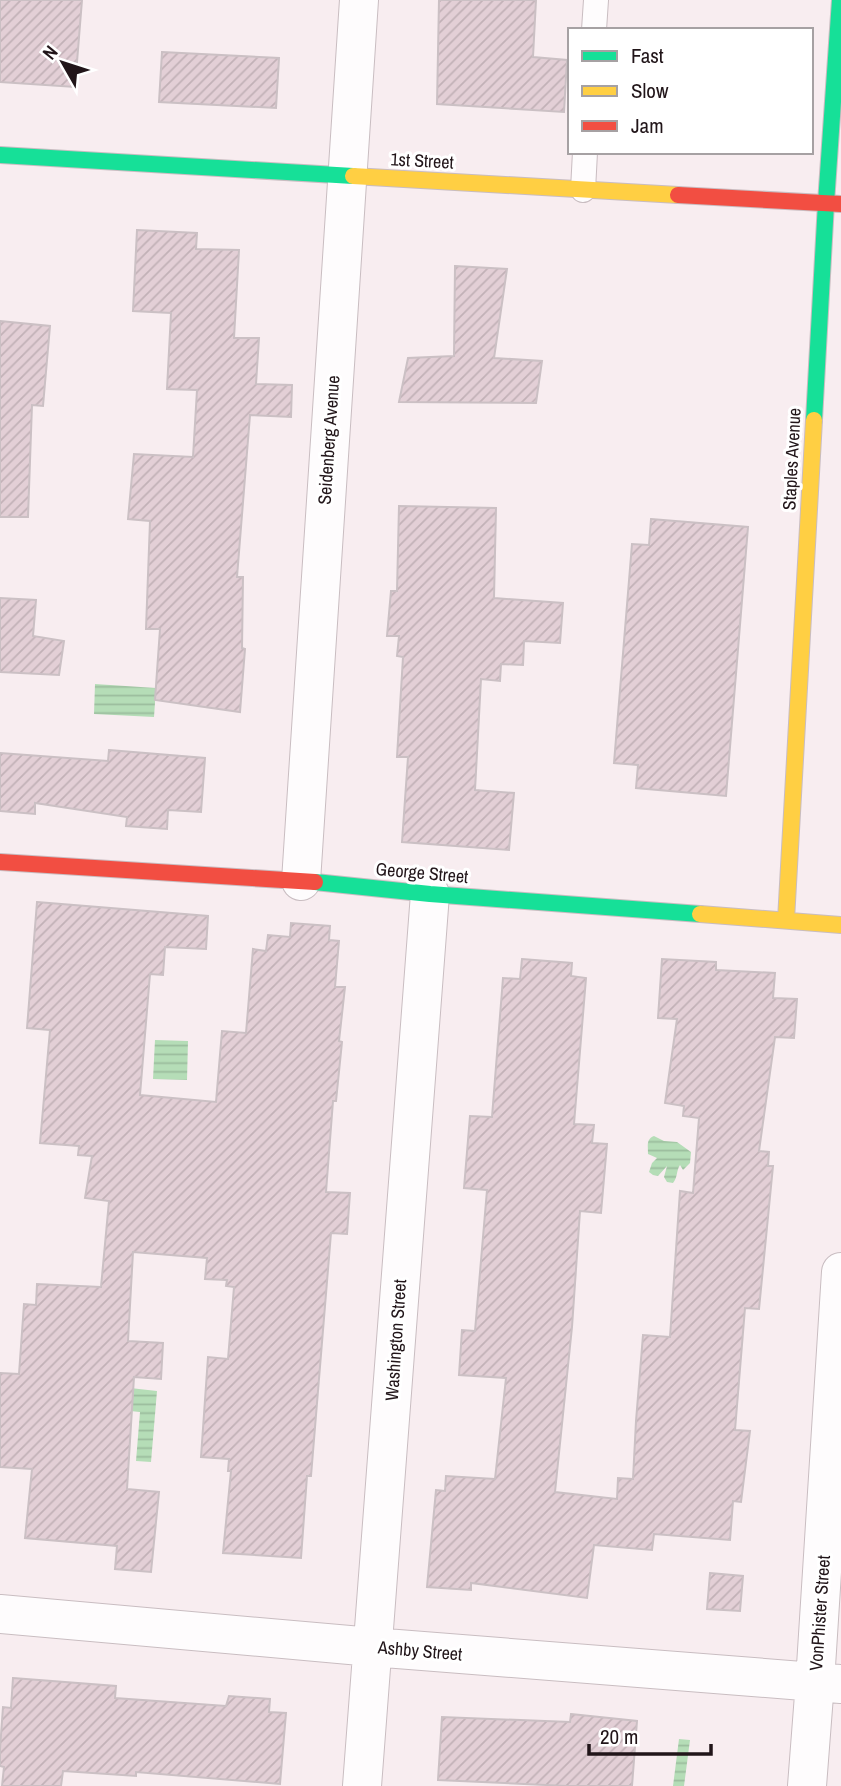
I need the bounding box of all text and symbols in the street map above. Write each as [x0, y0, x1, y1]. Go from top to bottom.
north arrow [28, 28, 98, 98]
legend [568, 28, 813, 154]
text: N [36, 40, 63, 65]
text: Fast [631, 41, 664, 70]
text: Slow [631, 76, 669, 105]
text: Jam [631, 111, 664, 140]
street label: 1st Street [390, 146, 454, 175]
street label: Seidenberg Avenue [312, 375, 345, 505]
street label: Staples Avenue [776, 407, 807, 511]
street label: George Street [375, 856, 469, 889]
street label: Washington Street [379, 1278, 412, 1402]
street label: VonPhister Street [803, 1554, 836, 1672]
street label: Ashby Street [376, 1634, 463, 1667]
scale bar [589, 1712, 712, 1756]
text: 20 m [600, 1722, 638, 1751]

